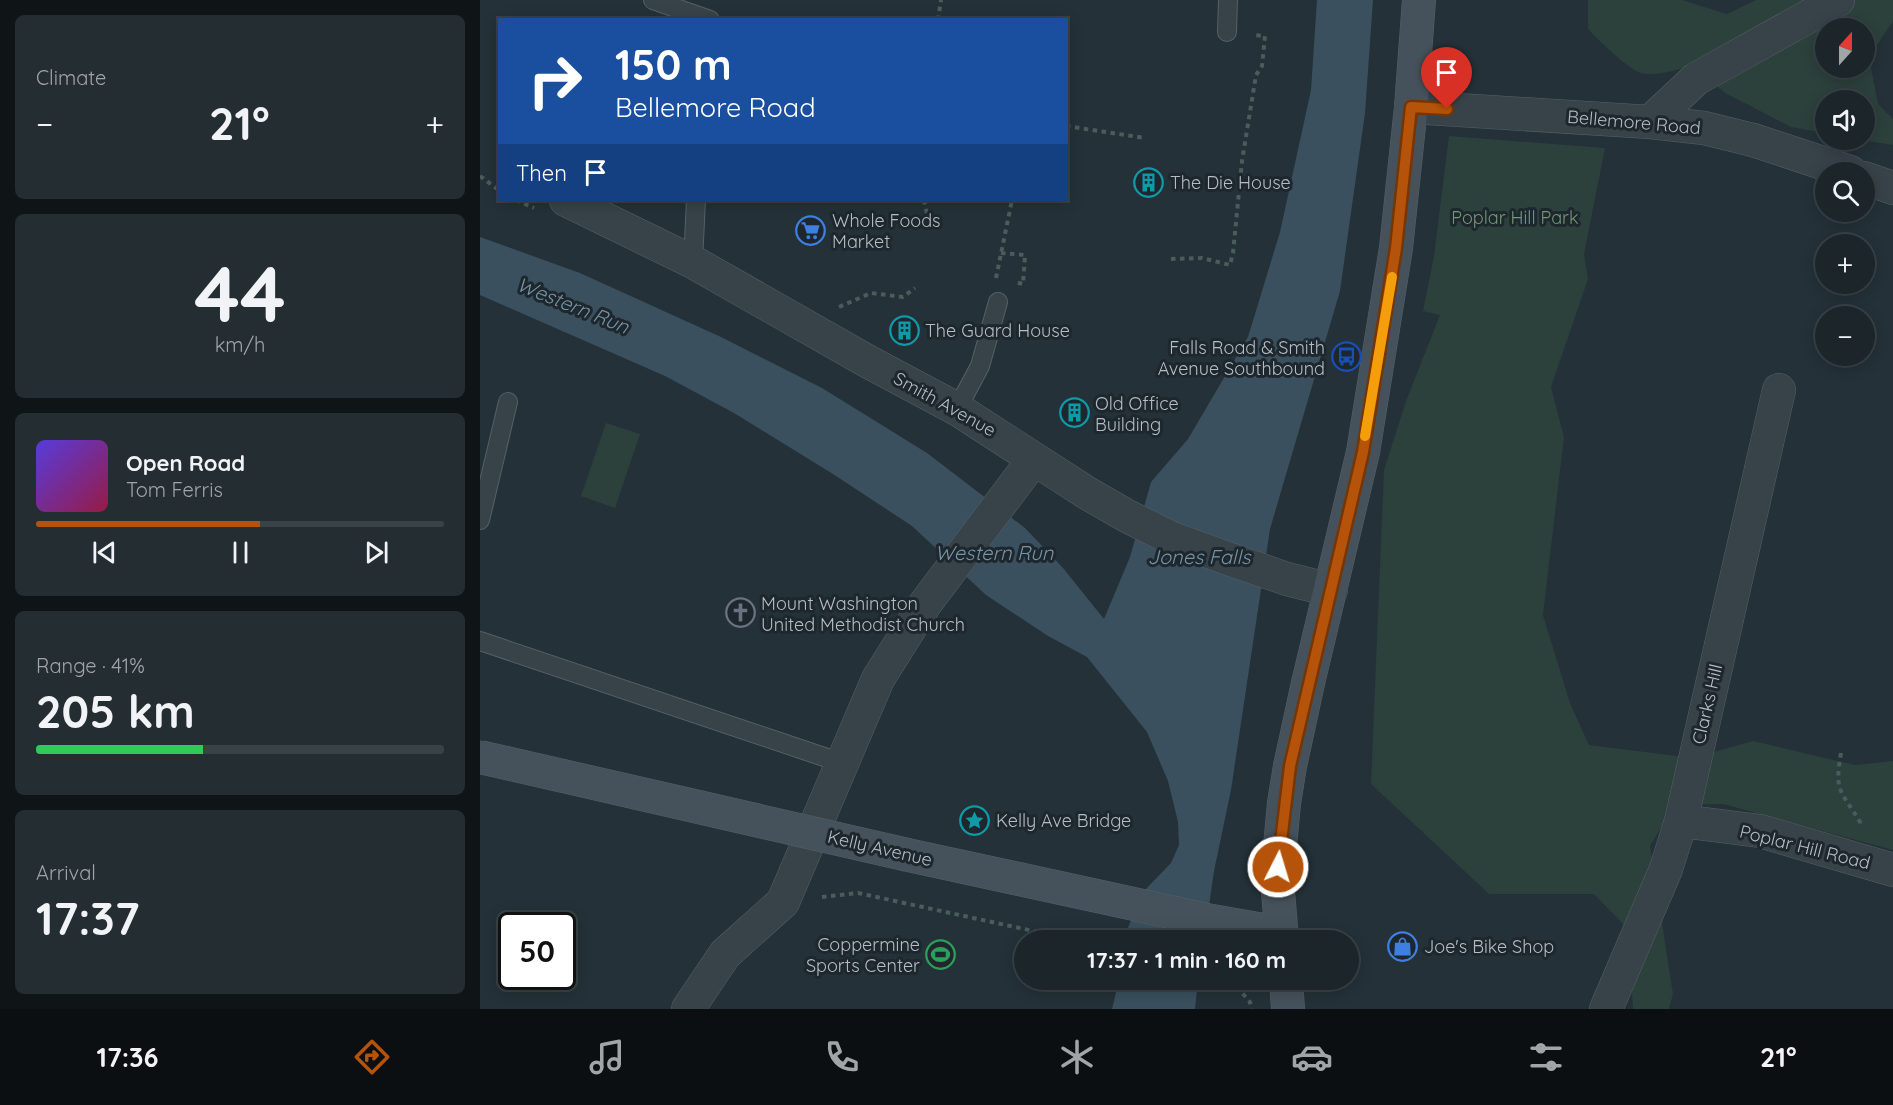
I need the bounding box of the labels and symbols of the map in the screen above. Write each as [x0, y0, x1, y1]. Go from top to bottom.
north arrow [1815, 18, 1875, 78]
pin [1421, 47, 1472, 109]
street label: Bellemore Road [1566, 105, 1702, 139]
building icon: The Die House [1133, 166, 1165, 198]
place label: The Die House [1170, 171, 1291, 194]
park label: Poplar Hill Park [1451, 206, 1579, 229]
place label: Whole Foods Market [832, 209, 941, 253]
supermarket icon: Whole Foods Market [795, 214, 827, 246]
water label: Western Run [513, 271, 633, 339]
building icon: The Guard House [888, 314, 920, 346]
place label: The Guard House [925, 319, 1070, 342]
place label: Falls Road & Smith Avenue Southbound [1158, 336, 1325, 380]
bus stop icon: Falls Road & Smith Avenue Southbound [1330, 341, 1362, 373]
street label: Smith Avenue [890, 367, 1000, 441]
place label: Old Office Building [1095, 392, 1179, 436]
building icon: Old Office Building [1058, 397, 1090, 429]
water label: Western Run [935, 540, 1054, 565]
water label: Jones Falls [1148, 544, 1252, 569]
place label: Mount Washington United Methodist Church [761, 592, 965, 636]
church icon: Mount Washington United Methodist Church [724, 597, 756, 629]
street label: Clarks Hill [1687, 662, 1727, 746]
place icon: Kelly Ave Bridge [959, 804, 991, 836]
place label: Kelly Ave Bridge [996, 809, 1131, 832]
street label: Poplar Hill Road [1737, 820, 1873, 874]
street label: Kelly Avenue [825, 825, 935, 871]
position arrow [1246, 835, 1310, 899]
speed limit sign: 50 [498, 912, 576, 990]
shop icon: Joe's Bike Shop [1387, 930, 1419, 962]
place label: Coppermine Sports Center [806, 933, 920, 977]
place label: Joe's Bike Shop [1424, 935, 1554, 958]
sports icon: Coppermine Sports Center [925, 938, 957, 970]

